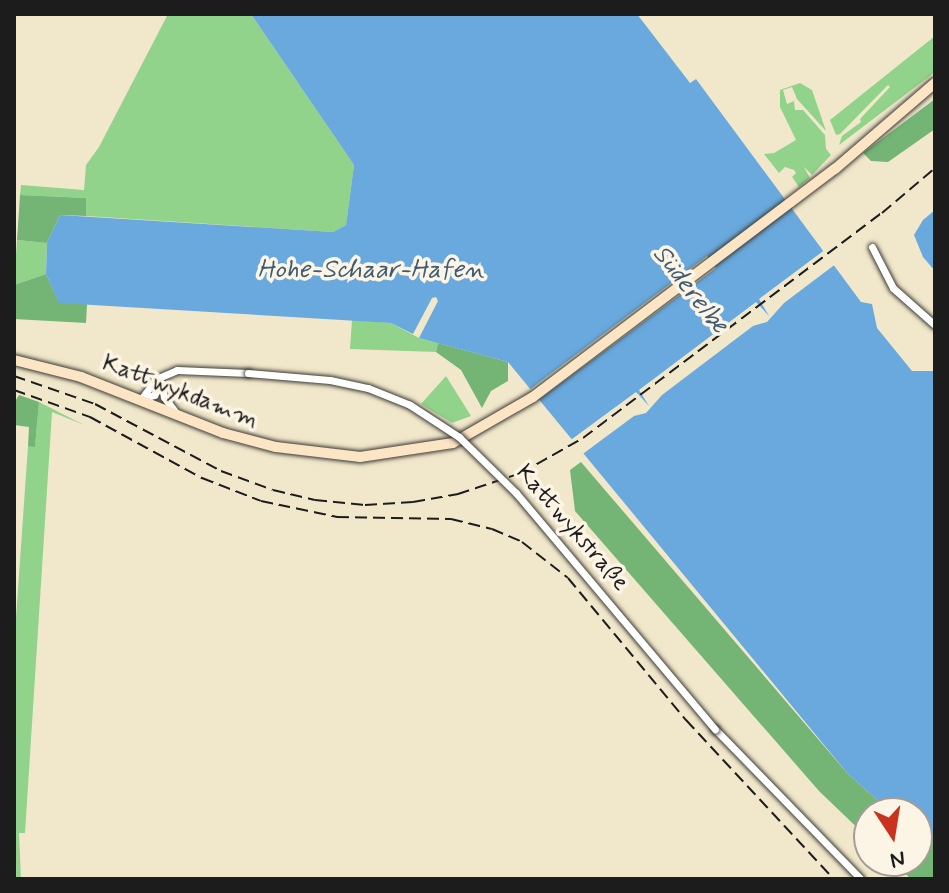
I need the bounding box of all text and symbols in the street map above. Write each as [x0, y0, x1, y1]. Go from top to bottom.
water label: Süderelbe [645, 240, 733, 340]
water label: Hohe-Schaar-Hafen [258, 255, 484, 287]
street label: Kattwykdamm [98, 349, 262, 435]
street label: Kattwykstraße [509, 459, 635, 597]
north arrow [853, 797, 933, 877]
text: N [887, 843, 908, 874]

